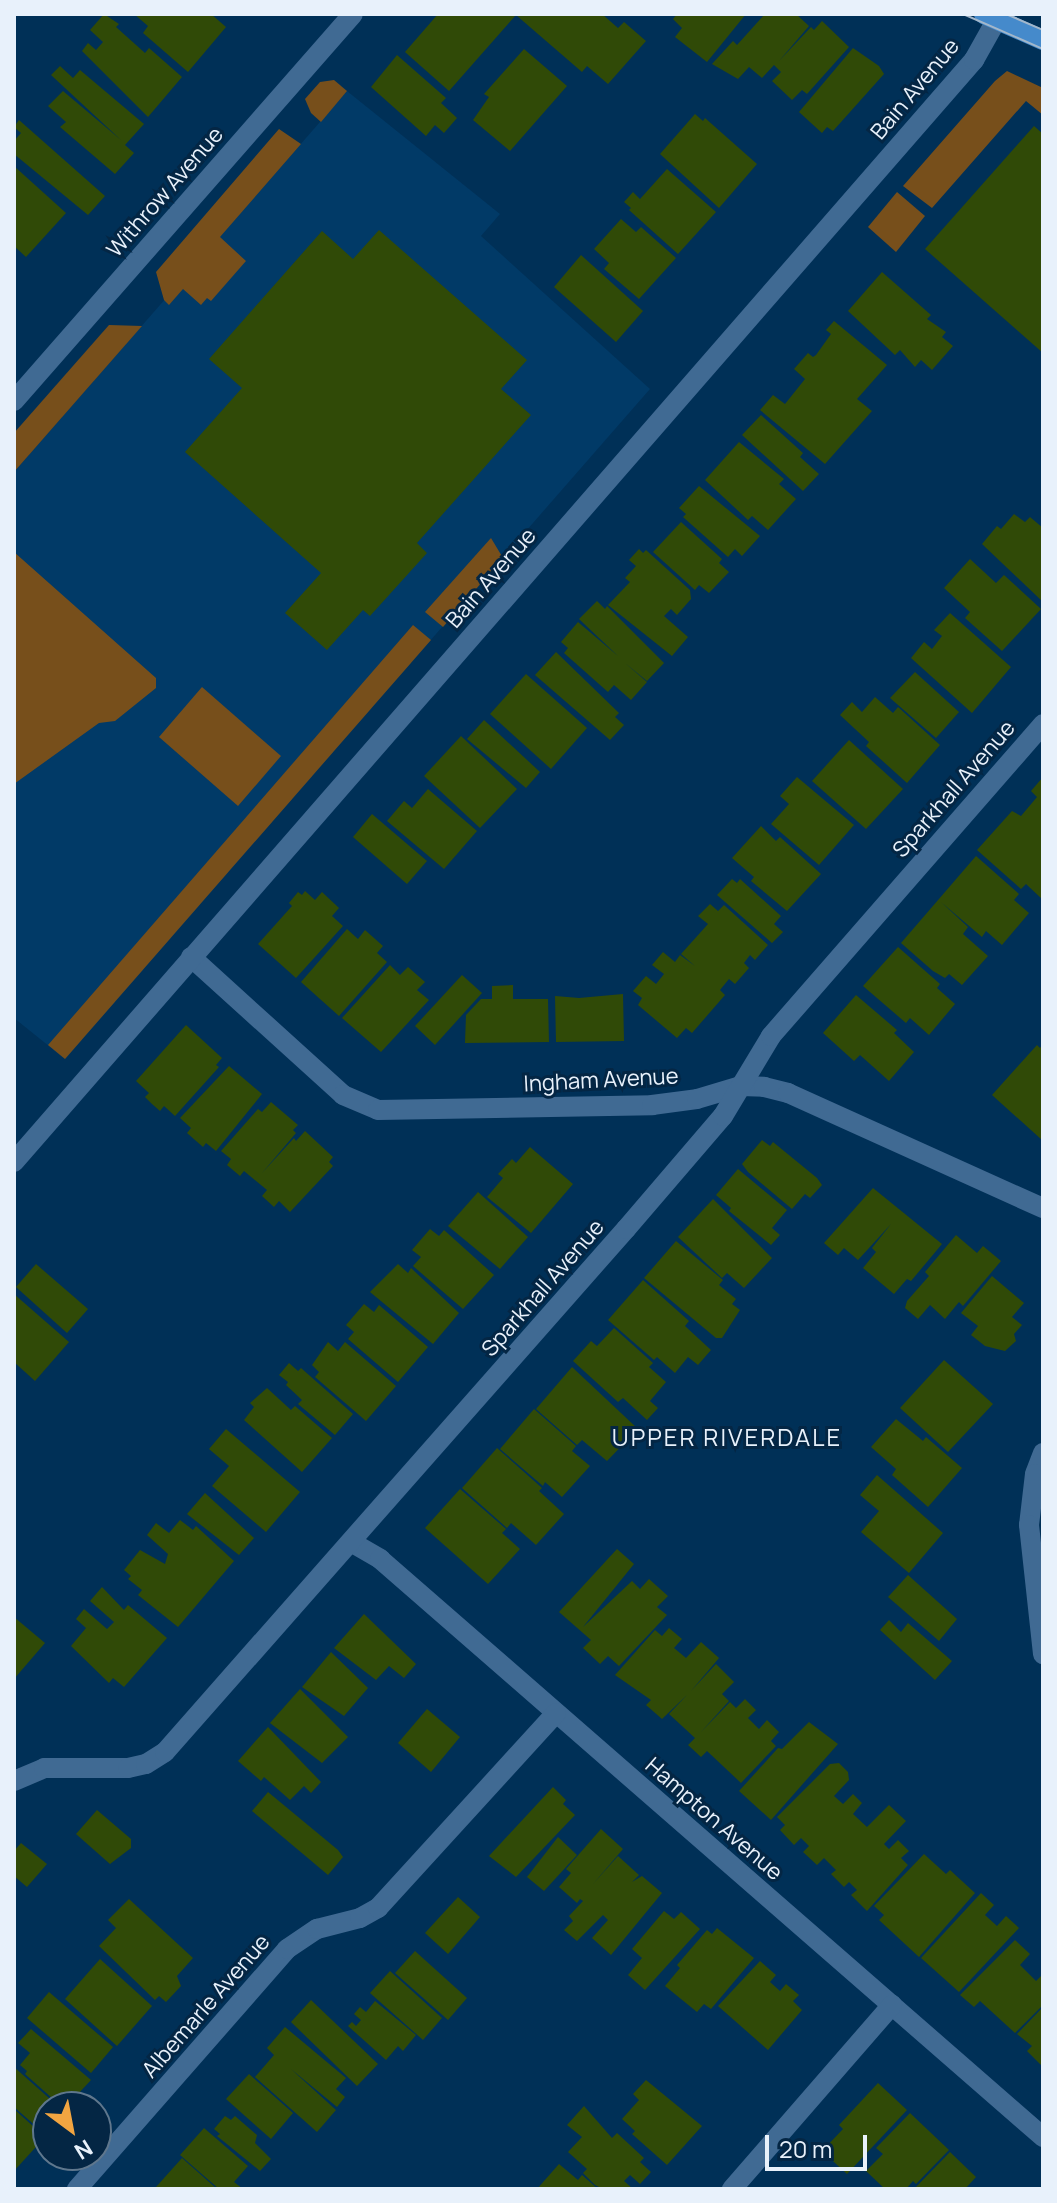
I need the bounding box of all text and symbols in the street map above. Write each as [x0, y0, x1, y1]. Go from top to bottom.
street label: Bain Avenue [865, 33, 965, 145]
street label: Withrow Avenue [101, 121, 229, 263]
street label: Bain Avenue [440, 523, 542, 633]
street label: Sparkhall Avenue [887, 715, 1021, 863]
street label: Ingham Avenue [523, 1063, 679, 1097]
street label: Sparkhall Avenue [476, 1214, 610, 1362]
district label: UPPER RIVERDALE [612, 1423, 842, 1451]
street label: Hampton Avenue [640, 1752, 788, 1886]
street label: Albemarle Avenue [137, 1929, 275, 2083]
north arrow [32, 2091, 112, 2171]
scale bar [769, 2119, 871, 2169]
text: 20 m [779, 2132, 832, 2165]
text: N [69, 2133, 98, 2167]

